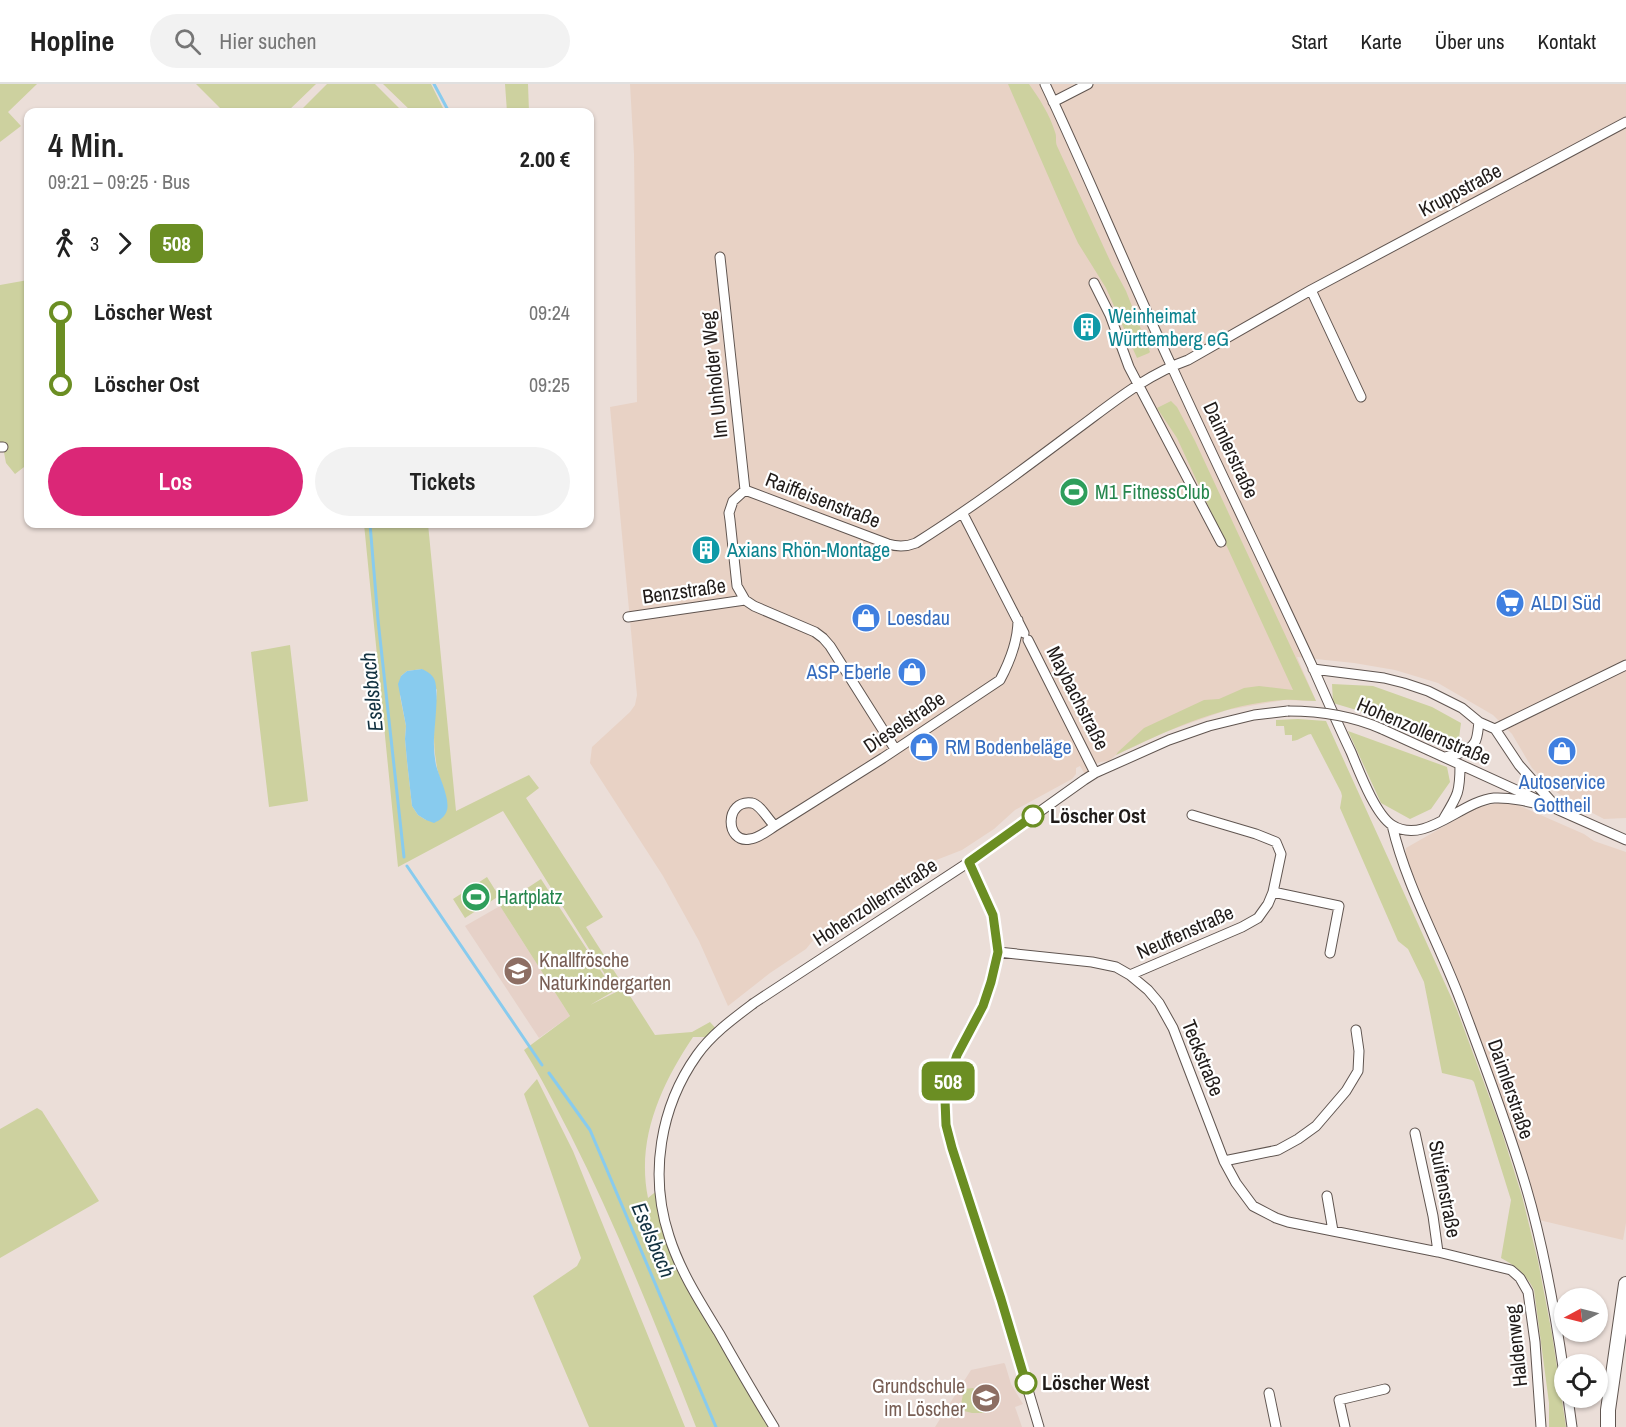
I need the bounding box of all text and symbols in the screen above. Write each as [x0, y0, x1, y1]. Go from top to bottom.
search box [150, 14, 570, 68]
text: Hopline [30, 22, 114, 60]
icon: search [171, 25, 204, 58]
text: Hier suchen [219, 26, 316, 56]
text: Start [1291, 27, 1328, 56]
text: Karte [1361, 27, 1402, 56]
text: Über uns [1435, 27, 1505, 56]
text: Kontakt [1538, 27, 1596, 56]
text: 4 Min. [48, 123, 124, 167]
text: 2.00 € [520, 144, 570, 174]
street label: Kruppstraße [1414, 156, 1506, 223]
text: 09:21 – 09:25 · Bus [48, 168, 190, 195]
icon: walk [48, 227, 81, 260]
icon: forward [108, 227, 141, 260]
text: 508 [162, 229, 191, 258]
text: 3 [90, 230, 99, 257]
text: Löscher West [94, 297, 212, 327]
text: 09:24 [529, 299, 570, 326]
place label: Weinheimat Württemberg eG [1108, 302, 1229, 352]
street label: Im Unholder Weg [693, 310, 734, 440]
building icon: Weinheimat Württemberg eG [1071, 311, 1103, 343]
text: Löscher Ost [94, 369, 199, 399]
text: 09:25 [529, 371, 570, 398]
street label: Daimlerstraße [1197, 397, 1266, 503]
button: Los [48, 447, 303, 516]
button: Tickets [315, 447, 570, 516]
street label: Raiffeisenstraße [762, 465, 884, 534]
sports icon: M1 FitnessClub [1058, 476, 1090, 508]
place label: M1 FitnessClub [1095, 478, 1210, 505]
building icon: Axians Rhön-Montage [690, 534, 722, 566]
place label: Axians Rhön-Montage [726, 536, 890, 563]
street label: Benzstraße [641, 571, 727, 610]
supermarket icon: ALDI Süd [1494, 587, 1526, 619]
place label: ALDI Süd [1530, 589, 1601, 616]
shop icon: Loesdau [850, 602, 882, 634]
place label: Loesdau [887, 604, 950, 631]
street label: Maybachstraße [1041, 641, 1116, 754]
water label: Eselsbach [353, 651, 390, 733]
shop icon: ASP Eberle [896, 656, 928, 688]
place label: ASP Eberle [806, 658, 891, 685]
street label: Dieselstraße [858, 684, 950, 759]
street label: Hohenzollernstraße [1353, 690, 1495, 771]
shop icon: RM Bodenbeläge [908, 731, 940, 763]
place label: RM Bodenbeläge [945, 733, 1072, 760]
shop icon: Autoservice Gottheil [1546, 735, 1578, 767]
place label: Autoservice Gottheil [1518, 768, 1605, 818]
place label: Löscher Ost [1050, 802, 1146, 829]
marker: Löscher Ost [1022, 805, 1044, 827]
street label: Hohenzollernstraße [807, 851, 942, 952]
sports icon: Hartplatz [460, 881, 492, 913]
place label: Hartplatz [497, 883, 563, 910]
street label: Neuffenstraße [1132, 898, 1238, 965]
place label: Knallfrösche Naturkindergarten [539, 946, 671, 996]
school or university icon: Knallfrösche Naturkindergarten [502, 955, 534, 987]
street label: Teckstraße [1176, 1016, 1231, 1100]
street label: Daimlerstraße [1482, 1035, 1541, 1142]
line badge: 508 [914, 1062, 982, 1100]
text: 508 [934, 1067, 962, 1096]
street label: Stuifenstraße [1423, 1138, 1468, 1240]
water label: Eselsbach [625, 1198, 682, 1282]
north arrow [1554, 1288, 1608, 1342]
map controls [1554, 1288, 1608, 1408]
street label: Haldenweg [1498, 1304, 1533, 1388]
button: locate [1554, 1354, 1608, 1408]
place label: Löscher West [1042, 1369, 1150, 1396]
place label: Grundschule im Löscher [872, 1372, 966, 1422]
marker: Löscher West [1015, 1372, 1037, 1394]
school or university icon: Grundschule im Löscher [970, 1382, 1002, 1414]

